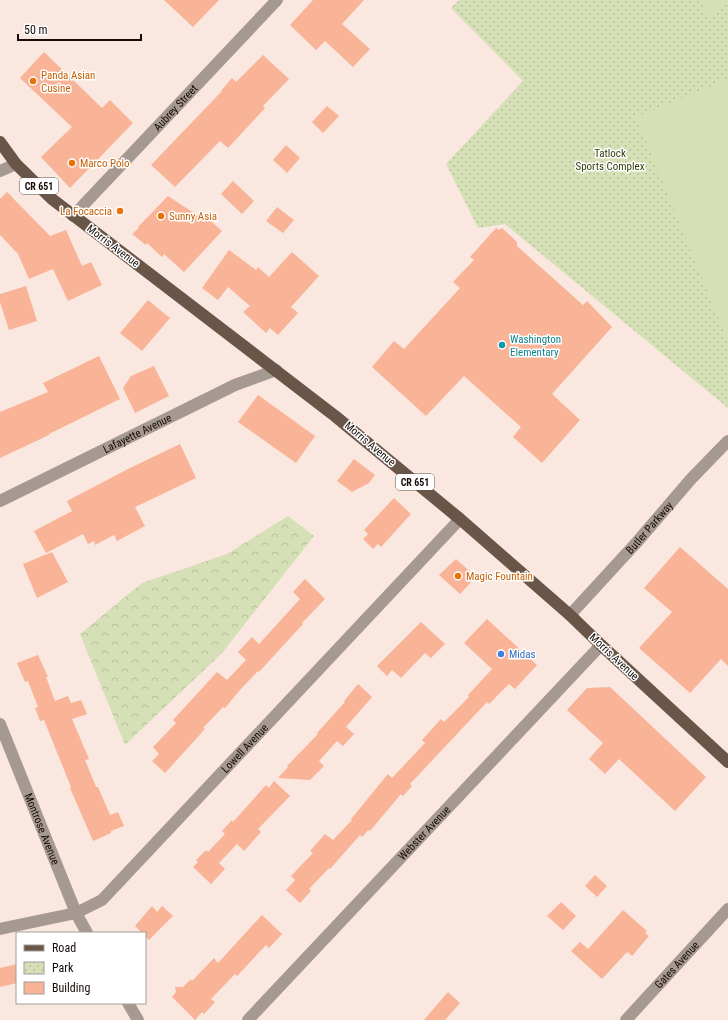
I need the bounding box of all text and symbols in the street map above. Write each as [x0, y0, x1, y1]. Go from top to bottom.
scale bar [18, 16, 141, 42]
text: 50 m [24, 23, 48, 37]
place label: Panda Asian Cusine [41, 69, 95, 95]
marker: Panda Asian Cusine [28, 76, 38, 86]
street label: Aubrey Street [151, 82, 200, 133]
park label: Tatlock Sports Complex [575, 147, 645, 173]
place label: Marco Polo [80, 157, 130, 170]
marker: Marco Polo [67, 158, 77, 168]
road number: CR 651 [20, 178, 58, 194]
place label: La Focaccia [60, 205, 112, 218]
marker: La Focaccia [115, 206, 125, 216]
place label: Sunny Asia [169, 210, 217, 223]
marker: Sunny Asia [156, 211, 166, 221]
street label: Morris Avenue [84, 222, 142, 270]
place label: Washington Elementary [510, 333, 561, 359]
marker: Washington Elementary [497, 340, 507, 350]
street label: Lafayette Avenue [101, 411, 174, 456]
street label: Morris Avenue [342, 419, 398, 469]
road number: CR 651 [396, 474, 434, 490]
street label: Butler Parkway [623, 499, 676, 556]
place label: Magic Fountain [466, 570, 533, 583]
marker: Magic Fountain [453, 571, 463, 581]
street label: Morris Avenue [587, 631, 641, 683]
place label: Midas [509, 648, 536, 661]
marker: Midas [496, 649, 506, 659]
street label: Lowell Avenue [219, 721, 271, 775]
street label: Montrose Avenue [22, 791, 62, 866]
street label: Webster Avenue [395, 803, 453, 863]
legend [16, 932, 146, 1004]
street label: Gates Avenue [652, 938, 702, 991]
text: Road [52, 941, 76, 955]
text: Park [52, 961, 74, 975]
text: Building [52, 981, 90, 995]

